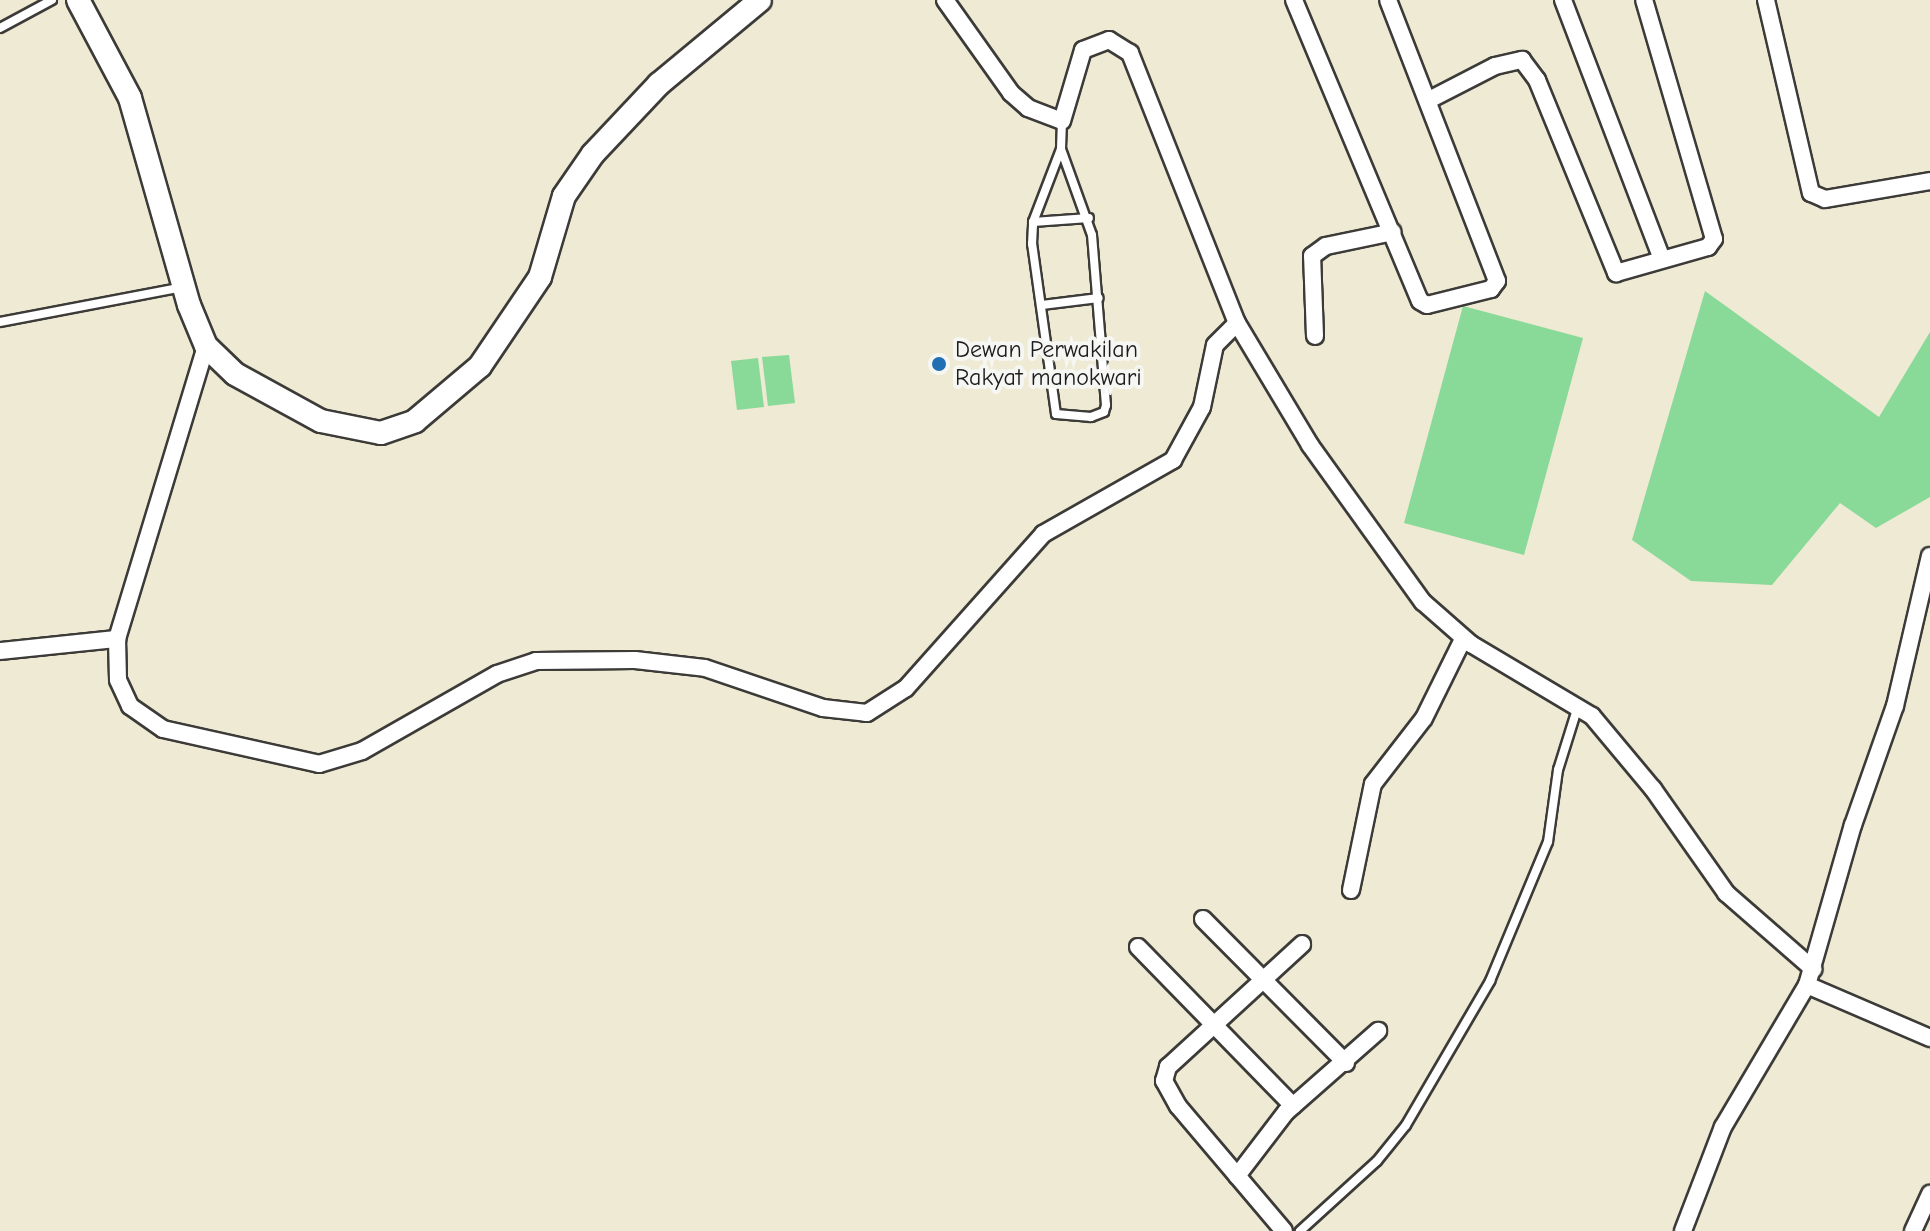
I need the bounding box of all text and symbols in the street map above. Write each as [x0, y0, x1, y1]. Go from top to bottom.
place label: Dewan Perwakilan Rakyat manokwari [955, 336, 1142, 392]
marker: Dewan Perwakilan Rakyat manokwari [930, 355, 948, 373]

